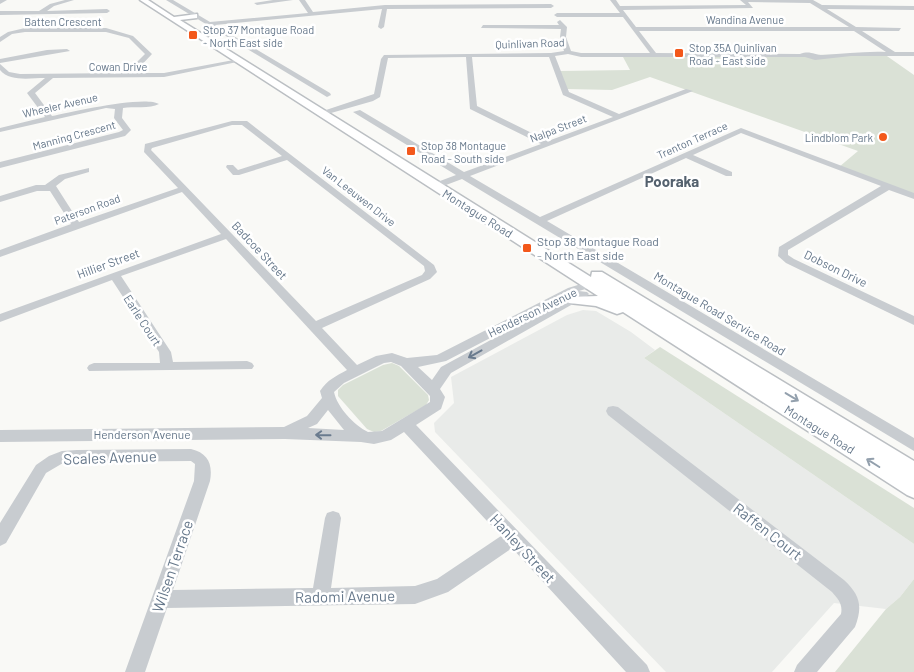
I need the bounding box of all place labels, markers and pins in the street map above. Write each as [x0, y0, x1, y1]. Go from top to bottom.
place label: Stop 37 Montague Road - North East side [203, 23, 314, 49]
marker: Stop 37 Montague Road - North East side [187, 29, 199, 41]
place label: Stop 35A Quinlivan Road - East side [689, 41, 777, 67]
marker: Stop 35A Quinlivan Road - East side [673, 47, 685, 59]
place label: Lindblom Park [805, 131, 873, 144]
marker: Lindblom Park [877, 131, 889, 143]
place label: Stop 38 Montague Road - South side [421, 139, 506, 165]
marker: Stop 38 Montague Road - South side [405, 145, 417, 157]
place label: Stop 38 Montague Road - North East side [537, 234, 659, 262]
marker: Stop 38 Montague Road - North East side [521, 242, 533, 254]

